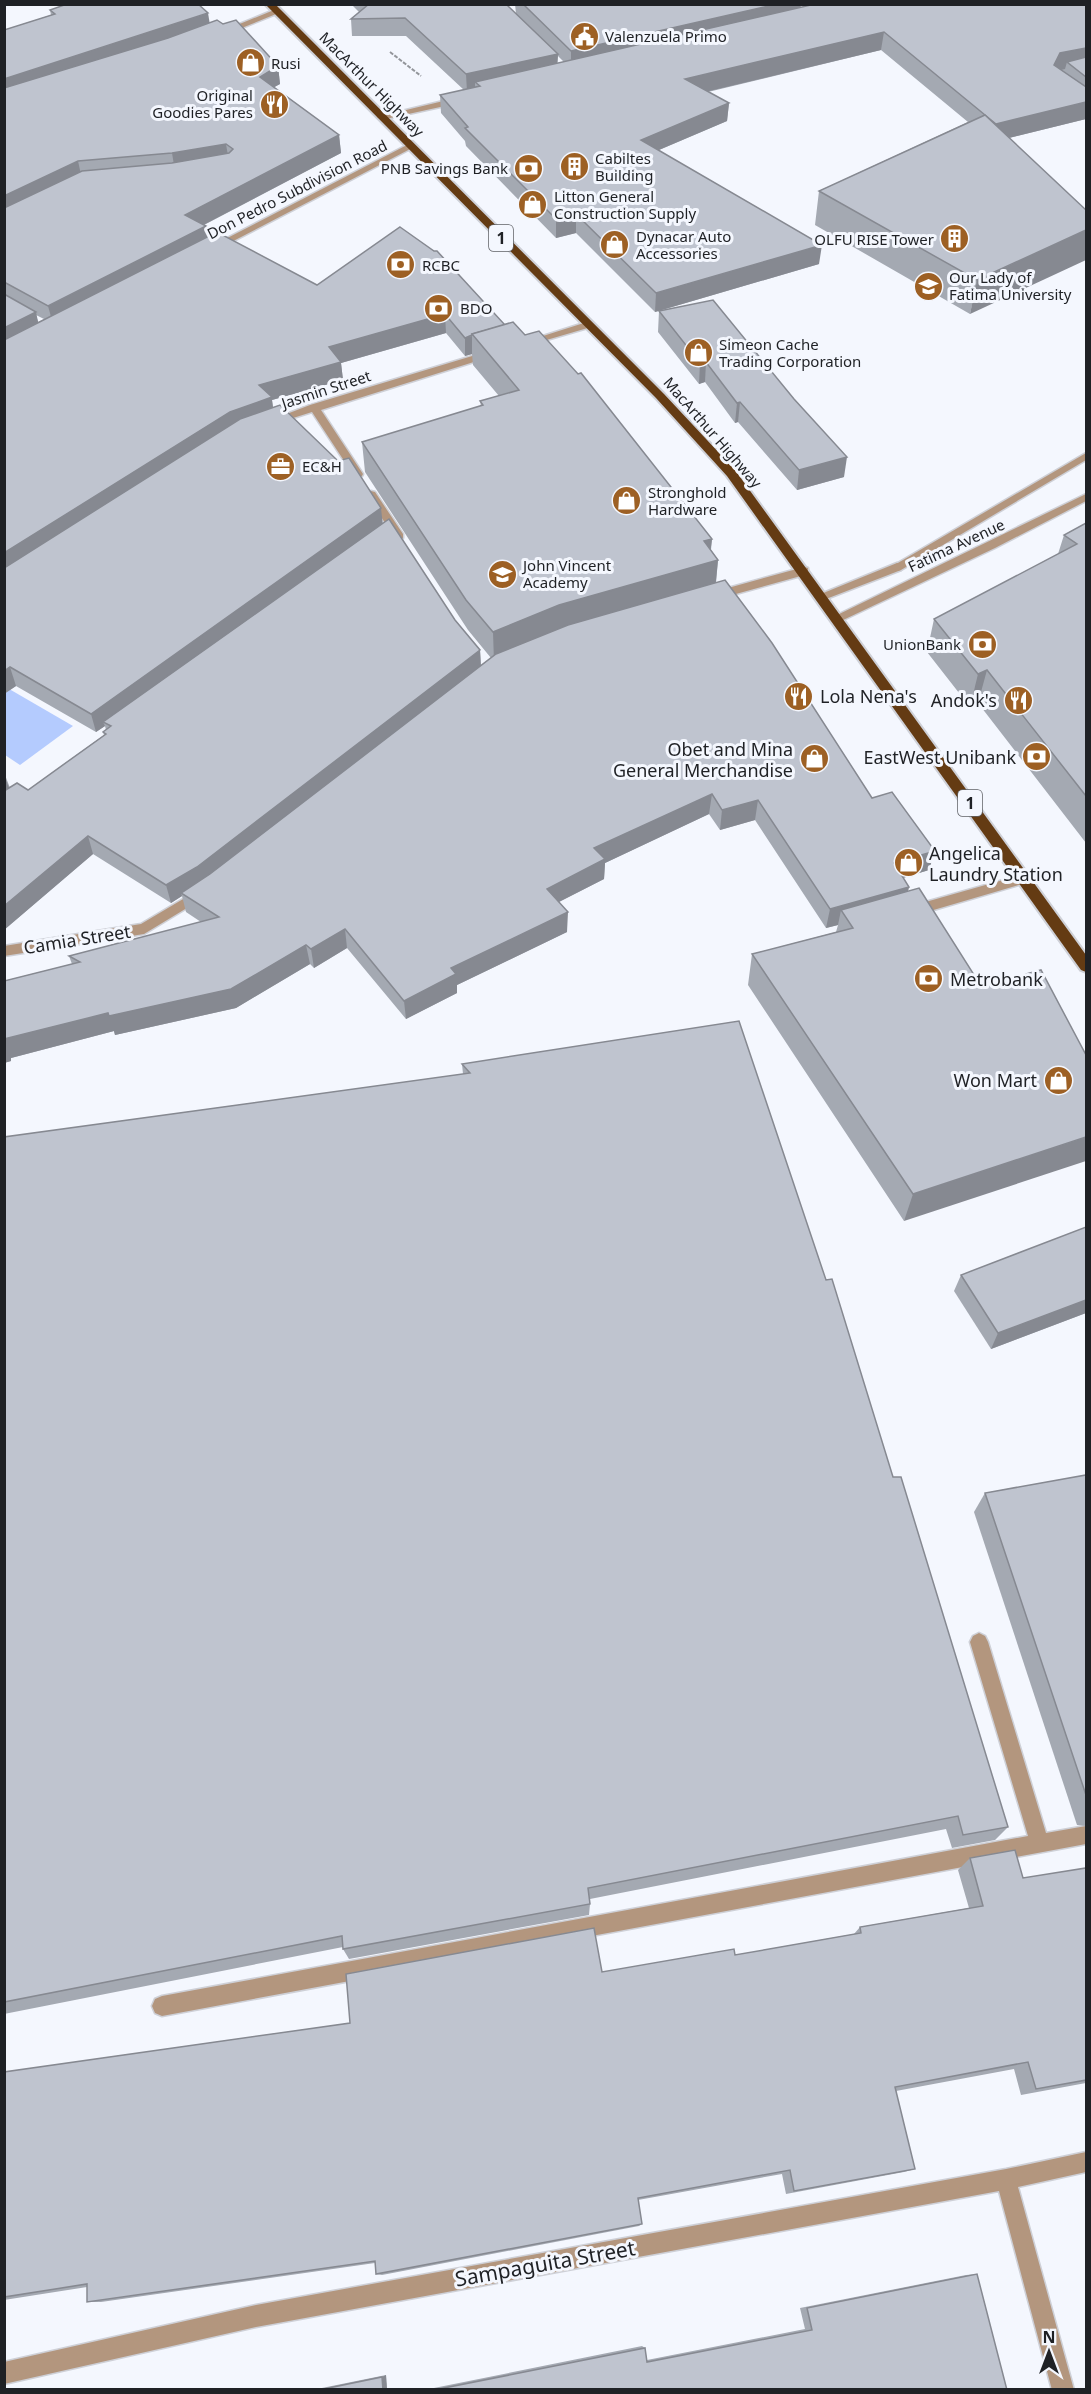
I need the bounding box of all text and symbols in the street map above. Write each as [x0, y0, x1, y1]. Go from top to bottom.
public building icon: Valenzuela Primo [568, 20, 600, 52]
place label: Valenzuela Primo [605, 26, 727, 46]
street label: MacArthur Highway [315, 27, 429, 141]
shop icon: Rusi [234, 47, 266, 79]
place label: Rusi [271, 53, 301, 73]
place label: Original Goodies Pares [152, 85, 253, 122]
restaurant icon: Original Goodies Pares [258, 88, 290, 120]
street label: Don Pedro Subdivision Road [204, 135, 390, 243]
place label: Cabiltes Building [595, 148, 653, 185]
building icon: Cabiltes Building [558, 151, 590, 183]
bank icon: PNB Savings Bank [513, 152, 545, 184]
place label: PNB Savings Bank [381, 158, 508, 178]
place label: Litton General Construction Supply [554, 186, 696, 223]
shop icon: Litton General Construction Supply [517, 189, 549, 221]
building icon: OLFU RISE Tower [939, 223, 971, 255]
road number: 1 [489, 225, 513, 251]
place label: Dynacar Auto Accessories [636, 226, 731, 263]
shop icon: Dynacar Auto Accessories [599, 229, 631, 261]
place label: OLFU RISE Tower [814, 229, 934, 249]
bank icon: RCBC [385, 249, 417, 281]
place label: RCBC [422, 255, 461, 275]
place label: Our Lady of Fatima University [949, 267, 1072, 304]
school or university icon: Our Lady of Fatima University [912, 270, 944, 302]
bank icon: BDO [423, 292, 455, 324]
place label: BDO [460, 298, 492, 318]
place label: Simeon Cache Trading Corporation [719, 334, 861, 371]
shop icon: Simeon Cache Trading Corporation [682, 337, 714, 369]
street label: Jasmin Street [277, 365, 374, 413]
street label: MacArthur Highway [659, 372, 767, 492]
office icon: EC&H [265, 450, 297, 482]
place label: EC&H [302, 456, 342, 476]
place label: Stronghold Hardware [648, 482, 727, 519]
shop icon: Stronghold Hardware [611, 485, 643, 517]
street label: Fatima Avenue [904, 514, 1008, 576]
place label: John Vincent Academy [521, 555, 612, 592]
school or university icon: John Vincent Academy [486, 558, 518, 590]
bank icon: UnionBank [966, 628, 998, 660]
place label: UnionBank [883, 634, 961, 654]
restaurant icon: Lola Nena's [783, 680, 815, 712]
place label: Lola Nena's [820, 684, 917, 708]
restaurant icon: Andok's [1002, 684, 1034, 716]
place label: Andok's [931, 688, 997, 712]
place label: Obet and Mina General Merchandise [613, 737, 793, 782]
bank icon: EastWest Unibank [1021, 741, 1053, 773]
shop icon: Obet and Mina General Merchandise [798, 743, 830, 775]
place label: EastWest Unibank [864, 745, 1016, 769]
road number: 1 [958, 790, 982, 816]
place label: Angelica Laundry Station [929, 841, 1063, 886]
shop icon: Angelica Laundry Station [892, 847, 924, 879]
street label: Camia Street [22, 919, 133, 959]
bank icon: Metrobank [913, 963, 945, 995]
place label: Metrobank [950, 967, 1043, 991]
shop icon: Won Mart [1042, 1064, 1074, 1096]
place label: Won Mart [954, 1068, 1037, 1092]
street label: Sampaguita Street [453, 2233, 638, 2293]
north arrow [1019, 2322, 1079, 2382]
text: N [1042, 2326, 1056, 2348]

